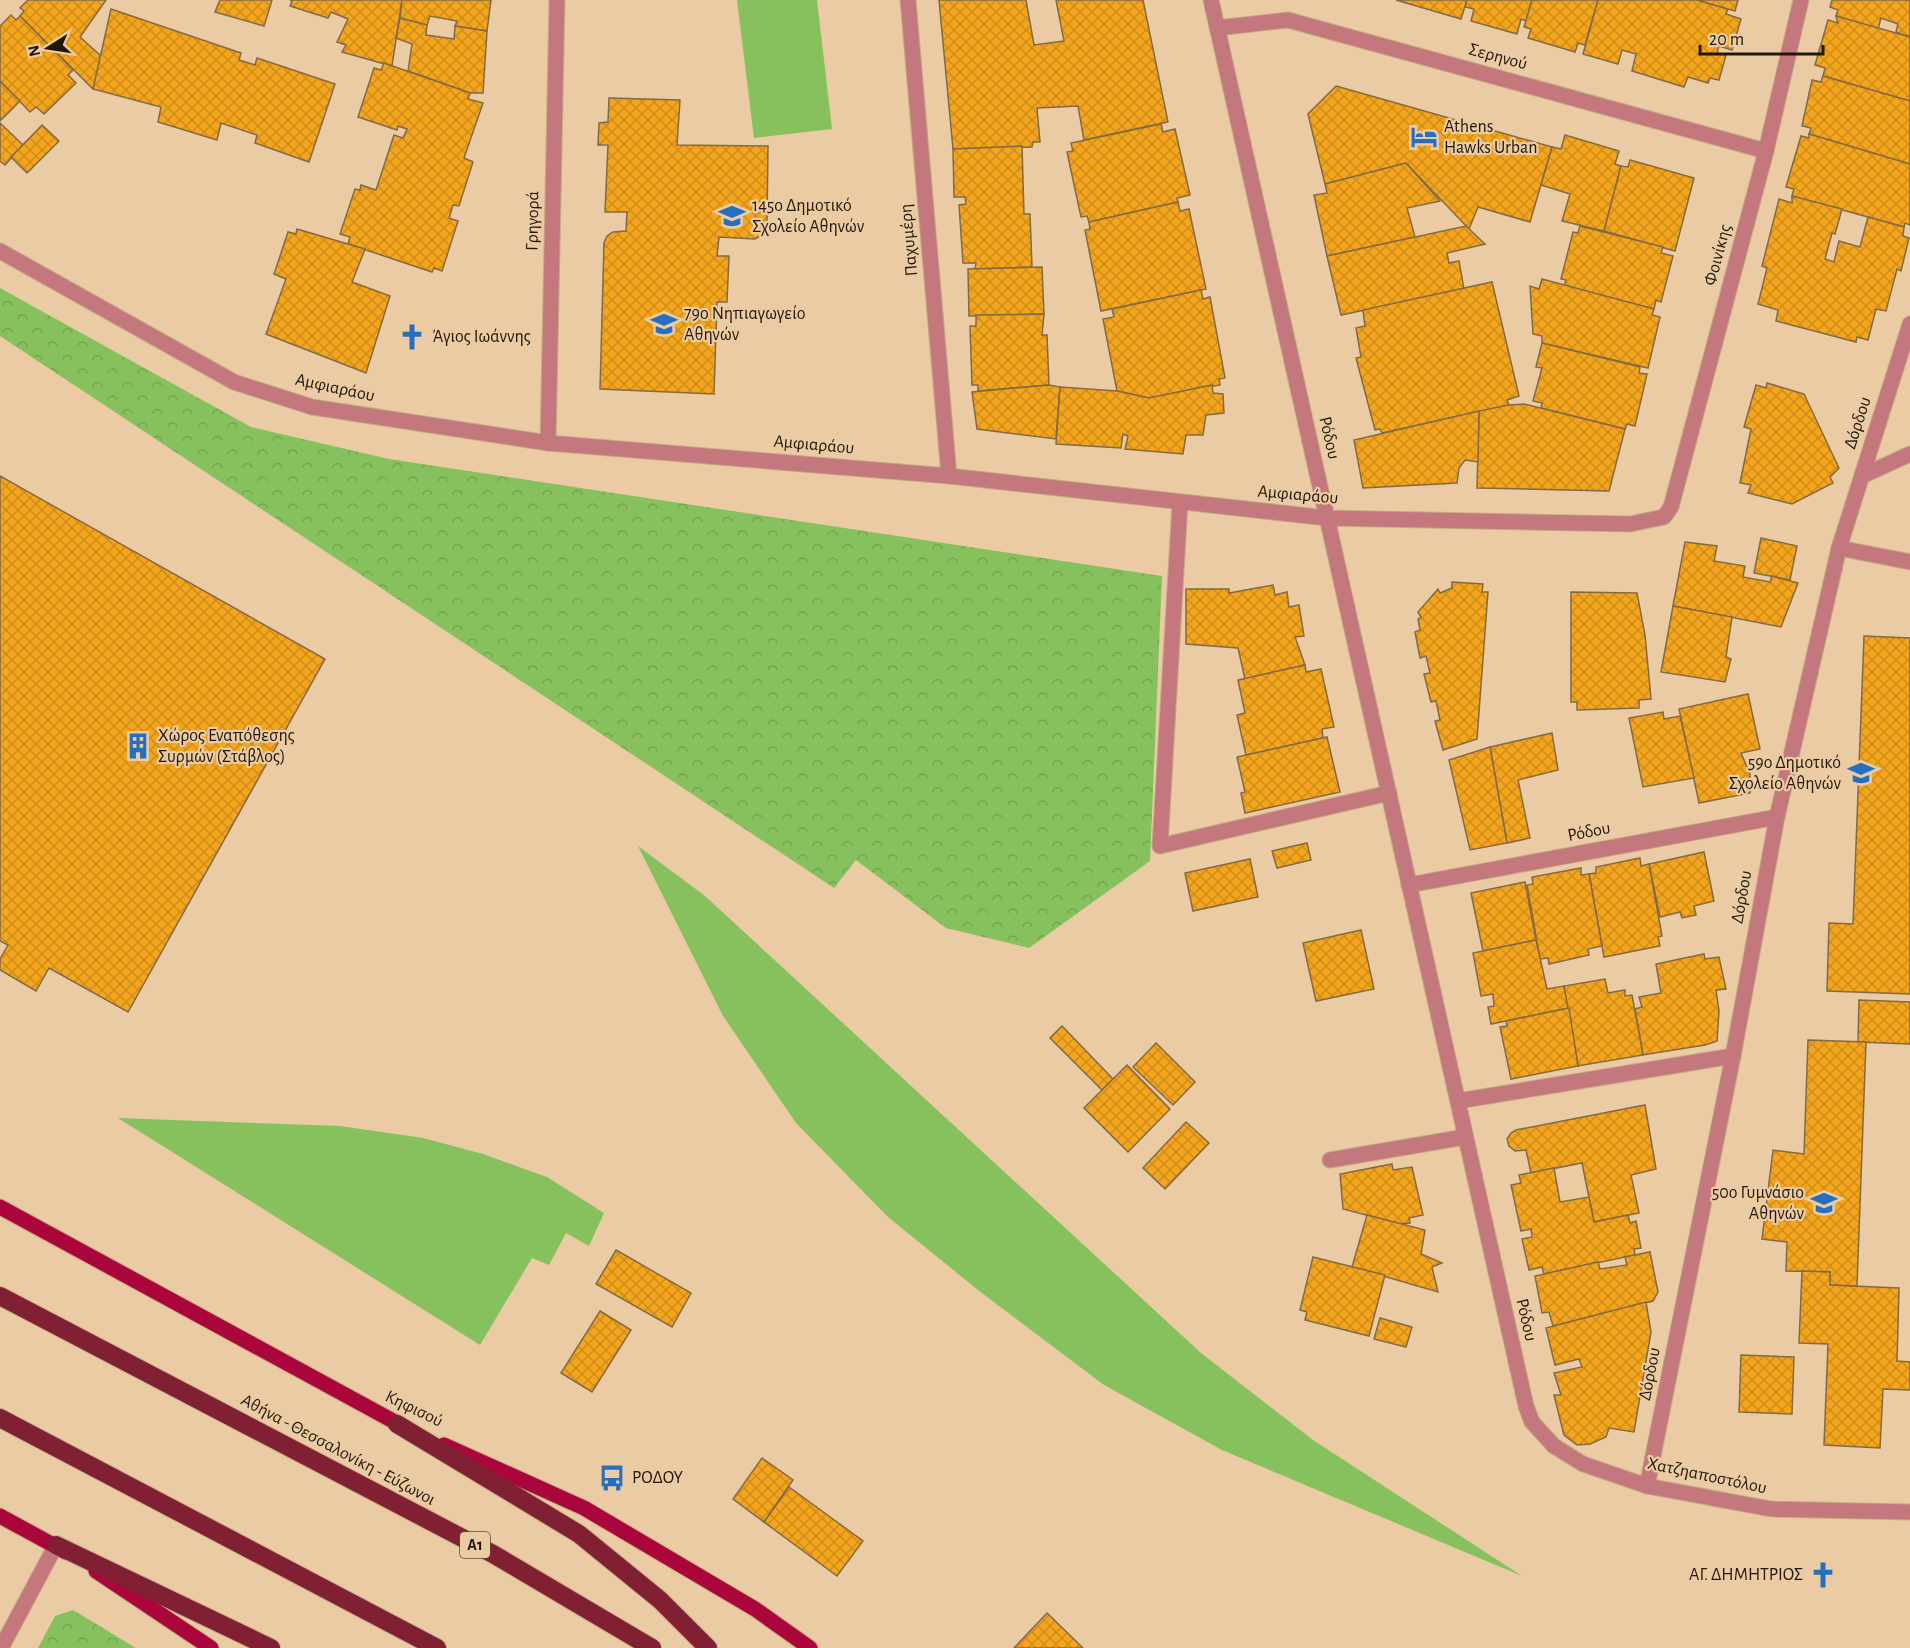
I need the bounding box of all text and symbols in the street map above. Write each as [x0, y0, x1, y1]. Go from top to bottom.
north arrow [18, 18, 78, 78]
scale bar [1700, 18, 1823, 56]
text: 20 m [1709, 31, 1744, 49]
street label: Σερηνού [1467, 41, 1529, 73]
text: N [25, 44, 43, 58]
place label: Athens Hawks Urban [1444, 118, 1537, 157]
hotel icon: Athens Hawks Urban [1409, 122, 1439, 152]
street label: Γρηγορά [523, 191, 543, 251]
place label: 145ο Δημοτικό Σχολείο Αθηνών [752, 197, 865, 236]
school or university icon: 145ο Δημοτικό Σχολείο Αθηνών [717, 201, 747, 231]
street label: Παχυμέρη [897, 203, 921, 277]
street label: Φοινίκης [1700, 222, 1735, 288]
place label: 79ο Νηπιαγωγείο Αθηνών [684, 304, 806, 344]
school or university icon: 79ο Νηπιαγωγείο Αθηνών [649, 309, 679, 339]
church icon: Άγιος Ιωάννης [397, 322, 427, 352]
place label: Άγιος Ιωάννης [432, 328, 531, 346]
street label: Αμφιαράου [294, 371, 376, 405]
street label: Δόρδου [1841, 395, 1875, 451]
street label: Ρόδου [1315, 415, 1343, 461]
street label: Αμφιαράου [773, 433, 855, 457]
street label: Αμφιαράου [1257, 483, 1339, 507]
place label: Χώρος Εναπόθεσης Συρμών (Στάβλος) [158, 727, 295, 766]
building icon: Χώρος Εναπόθεσης Συρμών (Στάβλος) [123, 731, 153, 761]
place label: 59ο Δημοτικό Σχολείο Αθηνών [1729, 754, 1841, 793]
school or university icon: 59ο Δημοτικό Σχολείο Αθηνών [1846, 758, 1876, 788]
street label: Ρόδου [1566, 819, 1612, 845]
street label: Δόρδου [1728, 869, 1756, 925]
place label: 50ο Γυμνάσιο Αθηνών [1712, 1184, 1804, 1223]
school or university icon: 50ο Γυμνάσιο Αθηνών [1809, 1188, 1839, 1218]
street label: Ρόδου [1512, 1297, 1540, 1343]
street label: Δόρδου [1636, 1346, 1664, 1402]
street label: Κηφισού [382, 1387, 446, 1431]
street label: Αθήνα - Θεσσαλονίκη - Εύζωνοι [238, 1390, 439, 1509]
street label: Χατζηαποστόλου [1646, 1455, 1768, 1497]
bus stop icon: ΡΟΔΟΥ [597, 1463, 627, 1493]
place label: ΡΟΔΟΥ [632, 1469, 683, 1487]
road number: Α1 [460, 1532, 490, 1558]
church icon: ΑΓ. ΔΗΜΗΤΡΙΟΣ [1808, 1560, 1838, 1590]
place label: ΑΓ. ΔΗΜΗΤΡΙΟΣ [1689, 1566, 1803, 1584]

